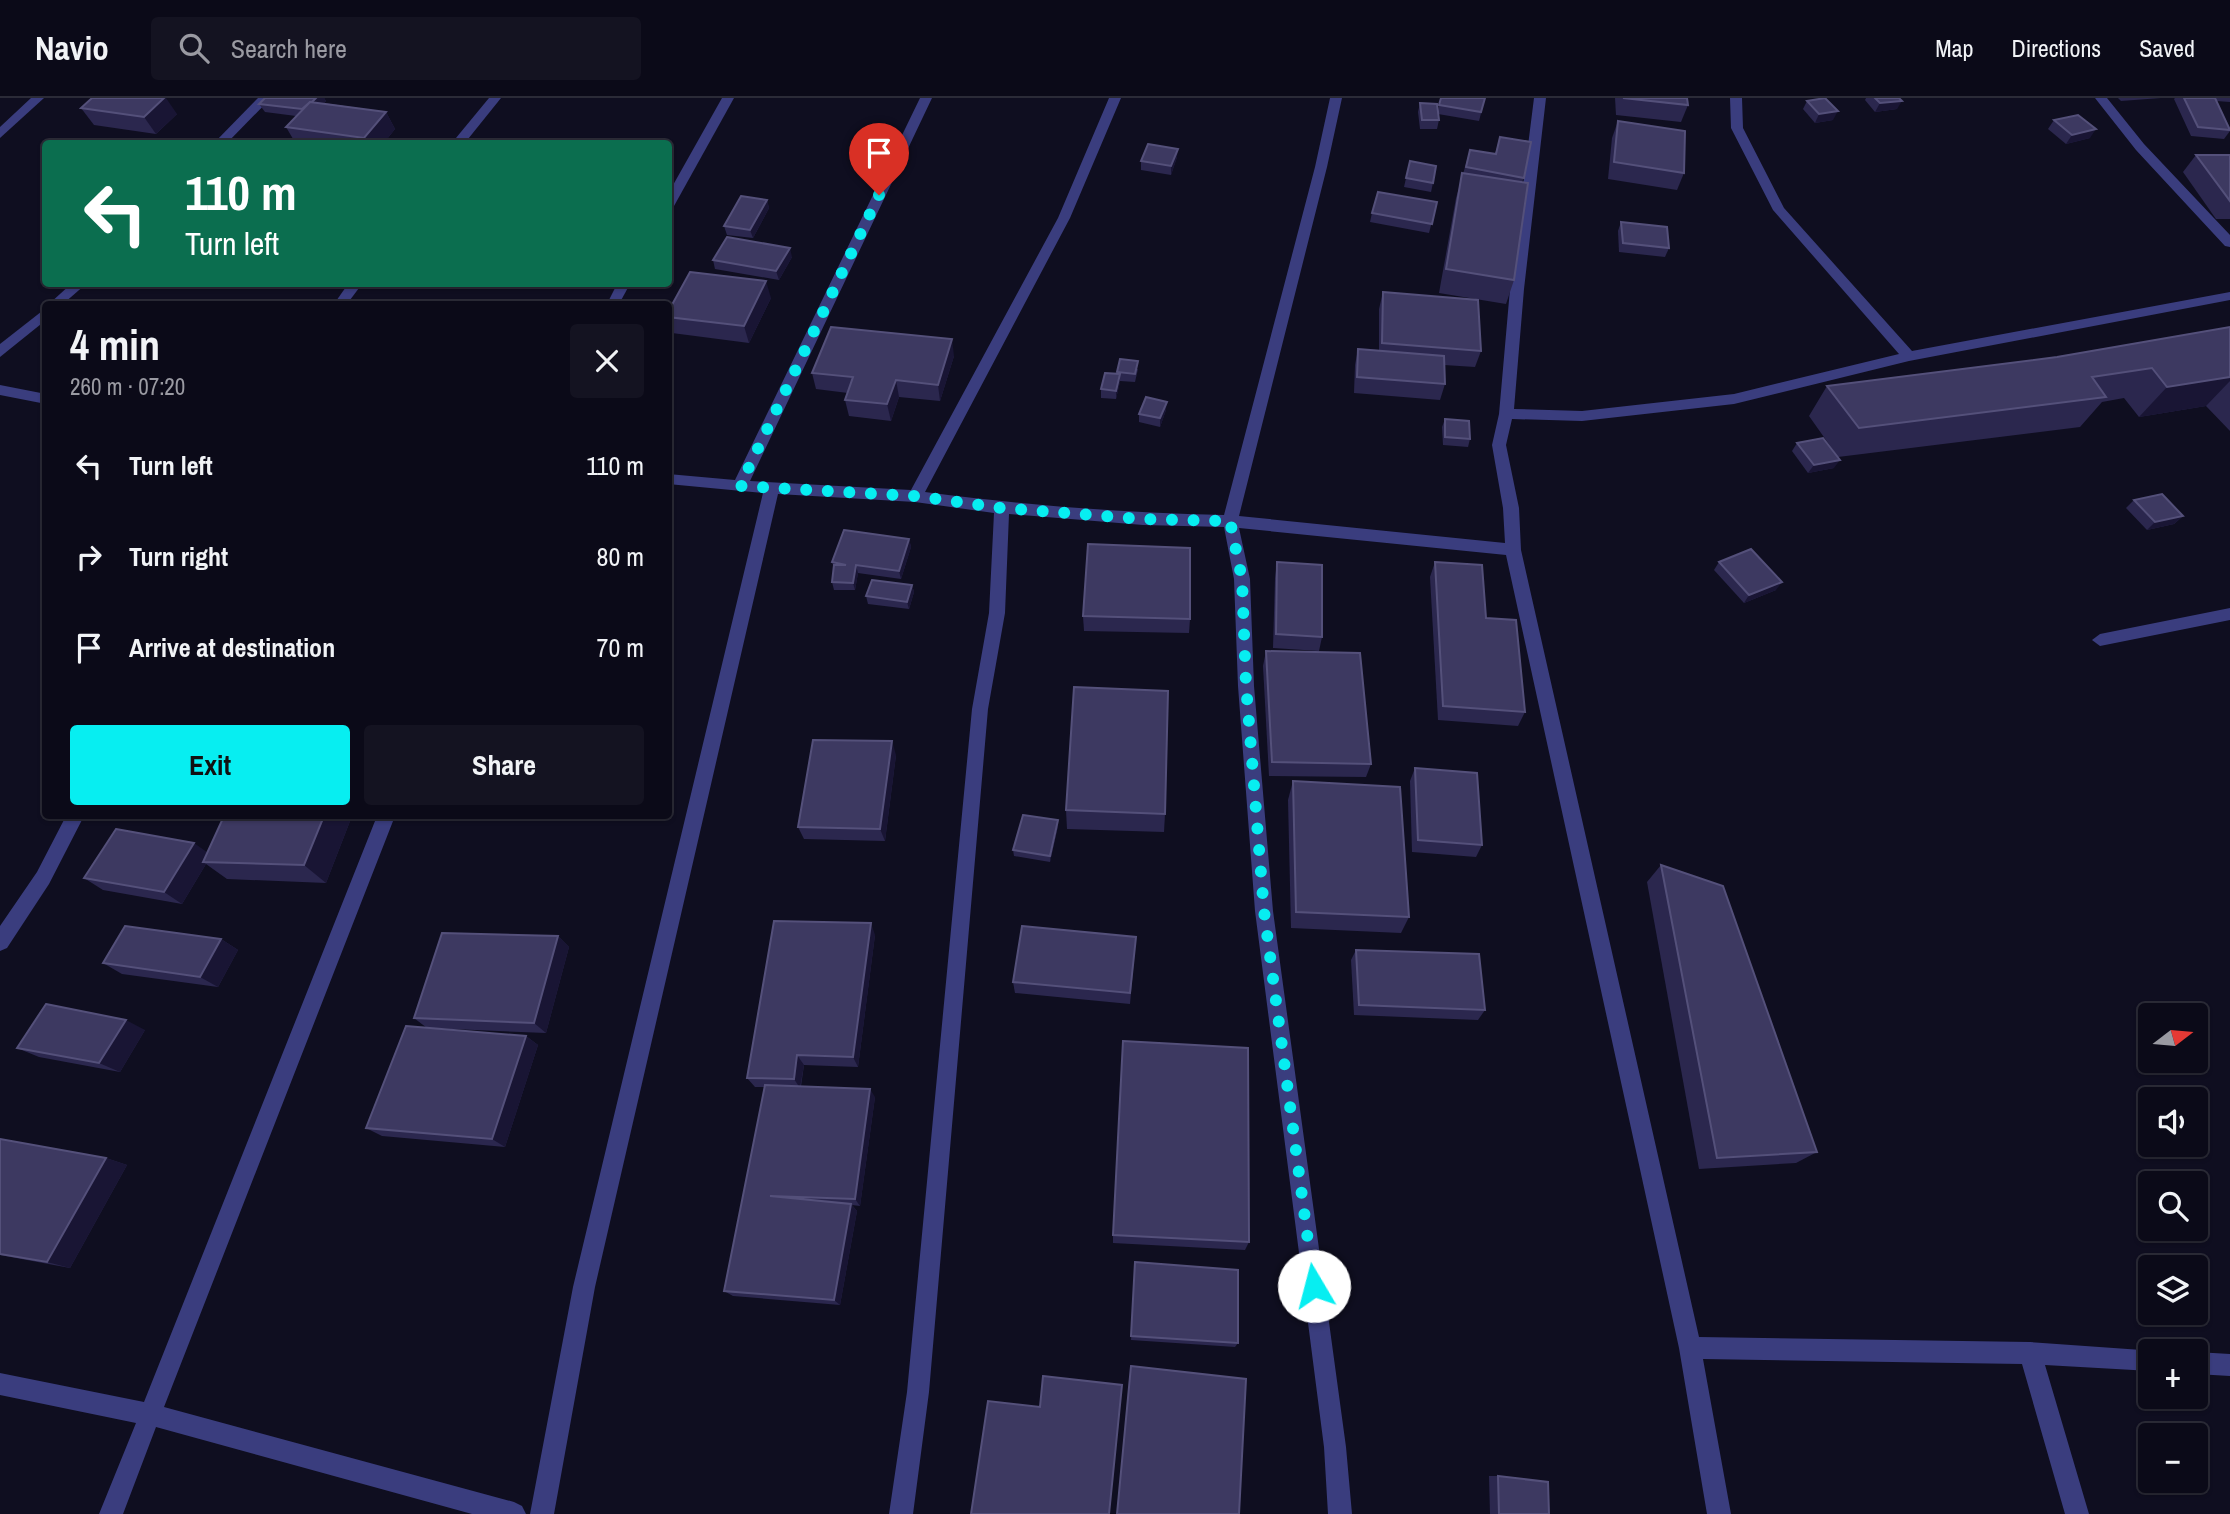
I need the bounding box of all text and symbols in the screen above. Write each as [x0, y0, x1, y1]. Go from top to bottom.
search box [151, 17, 641, 80]
text: Navio [35, 26, 109, 70]
icon: search [175, 29, 213, 67]
text: Search here [231, 31, 347, 66]
text: Map [1935, 32, 1973, 64]
text: Directions [2011, 32, 2101, 64]
text: Saved [2139, 32, 2195, 64]
pin [849, 123, 909, 195]
icon: arrive [860, 134, 898, 172]
text: 110 m [185, 159, 297, 225]
icon: left [70, 168, 161, 259]
text: Turn left [185, 222, 279, 265]
text: 4 min [70, 317, 160, 373]
button: close [570, 324, 644, 398]
text: 260 m · 07:20 [70, 371, 185, 402]
icon: left [70, 447, 108, 485]
text: Turn left [129, 448, 213, 483]
text: 110 m [586, 448, 644, 483]
icon: right [70, 538, 108, 576]
text: Turn right [129, 539, 228, 574]
text: 80 m [597, 539, 644, 574]
icon: arrive [70, 629, 108, 667]
text: Arrive at destination [129, 630, 335, 665]
text: 70 m [597, 630, 644, 665]
button: Exit [70, 725, 350, 805]
button: Share [364, 725, 644, 805]
north arrow [2138, 1003, 2208, 1073]
map controls [2138, 1003, 2208, 1493]
button: sound [2138, 1087, 2208, 1157]
button: search [2138, 1171, 2208, 1241]
position arrow [1277, 1249, 1351, 1323]
button: layers [2138, 1255, 2208, 1325]
button: + [2138, 1339, 2208, 1409]
button: − [2138, 1423, 2208, 1493]

